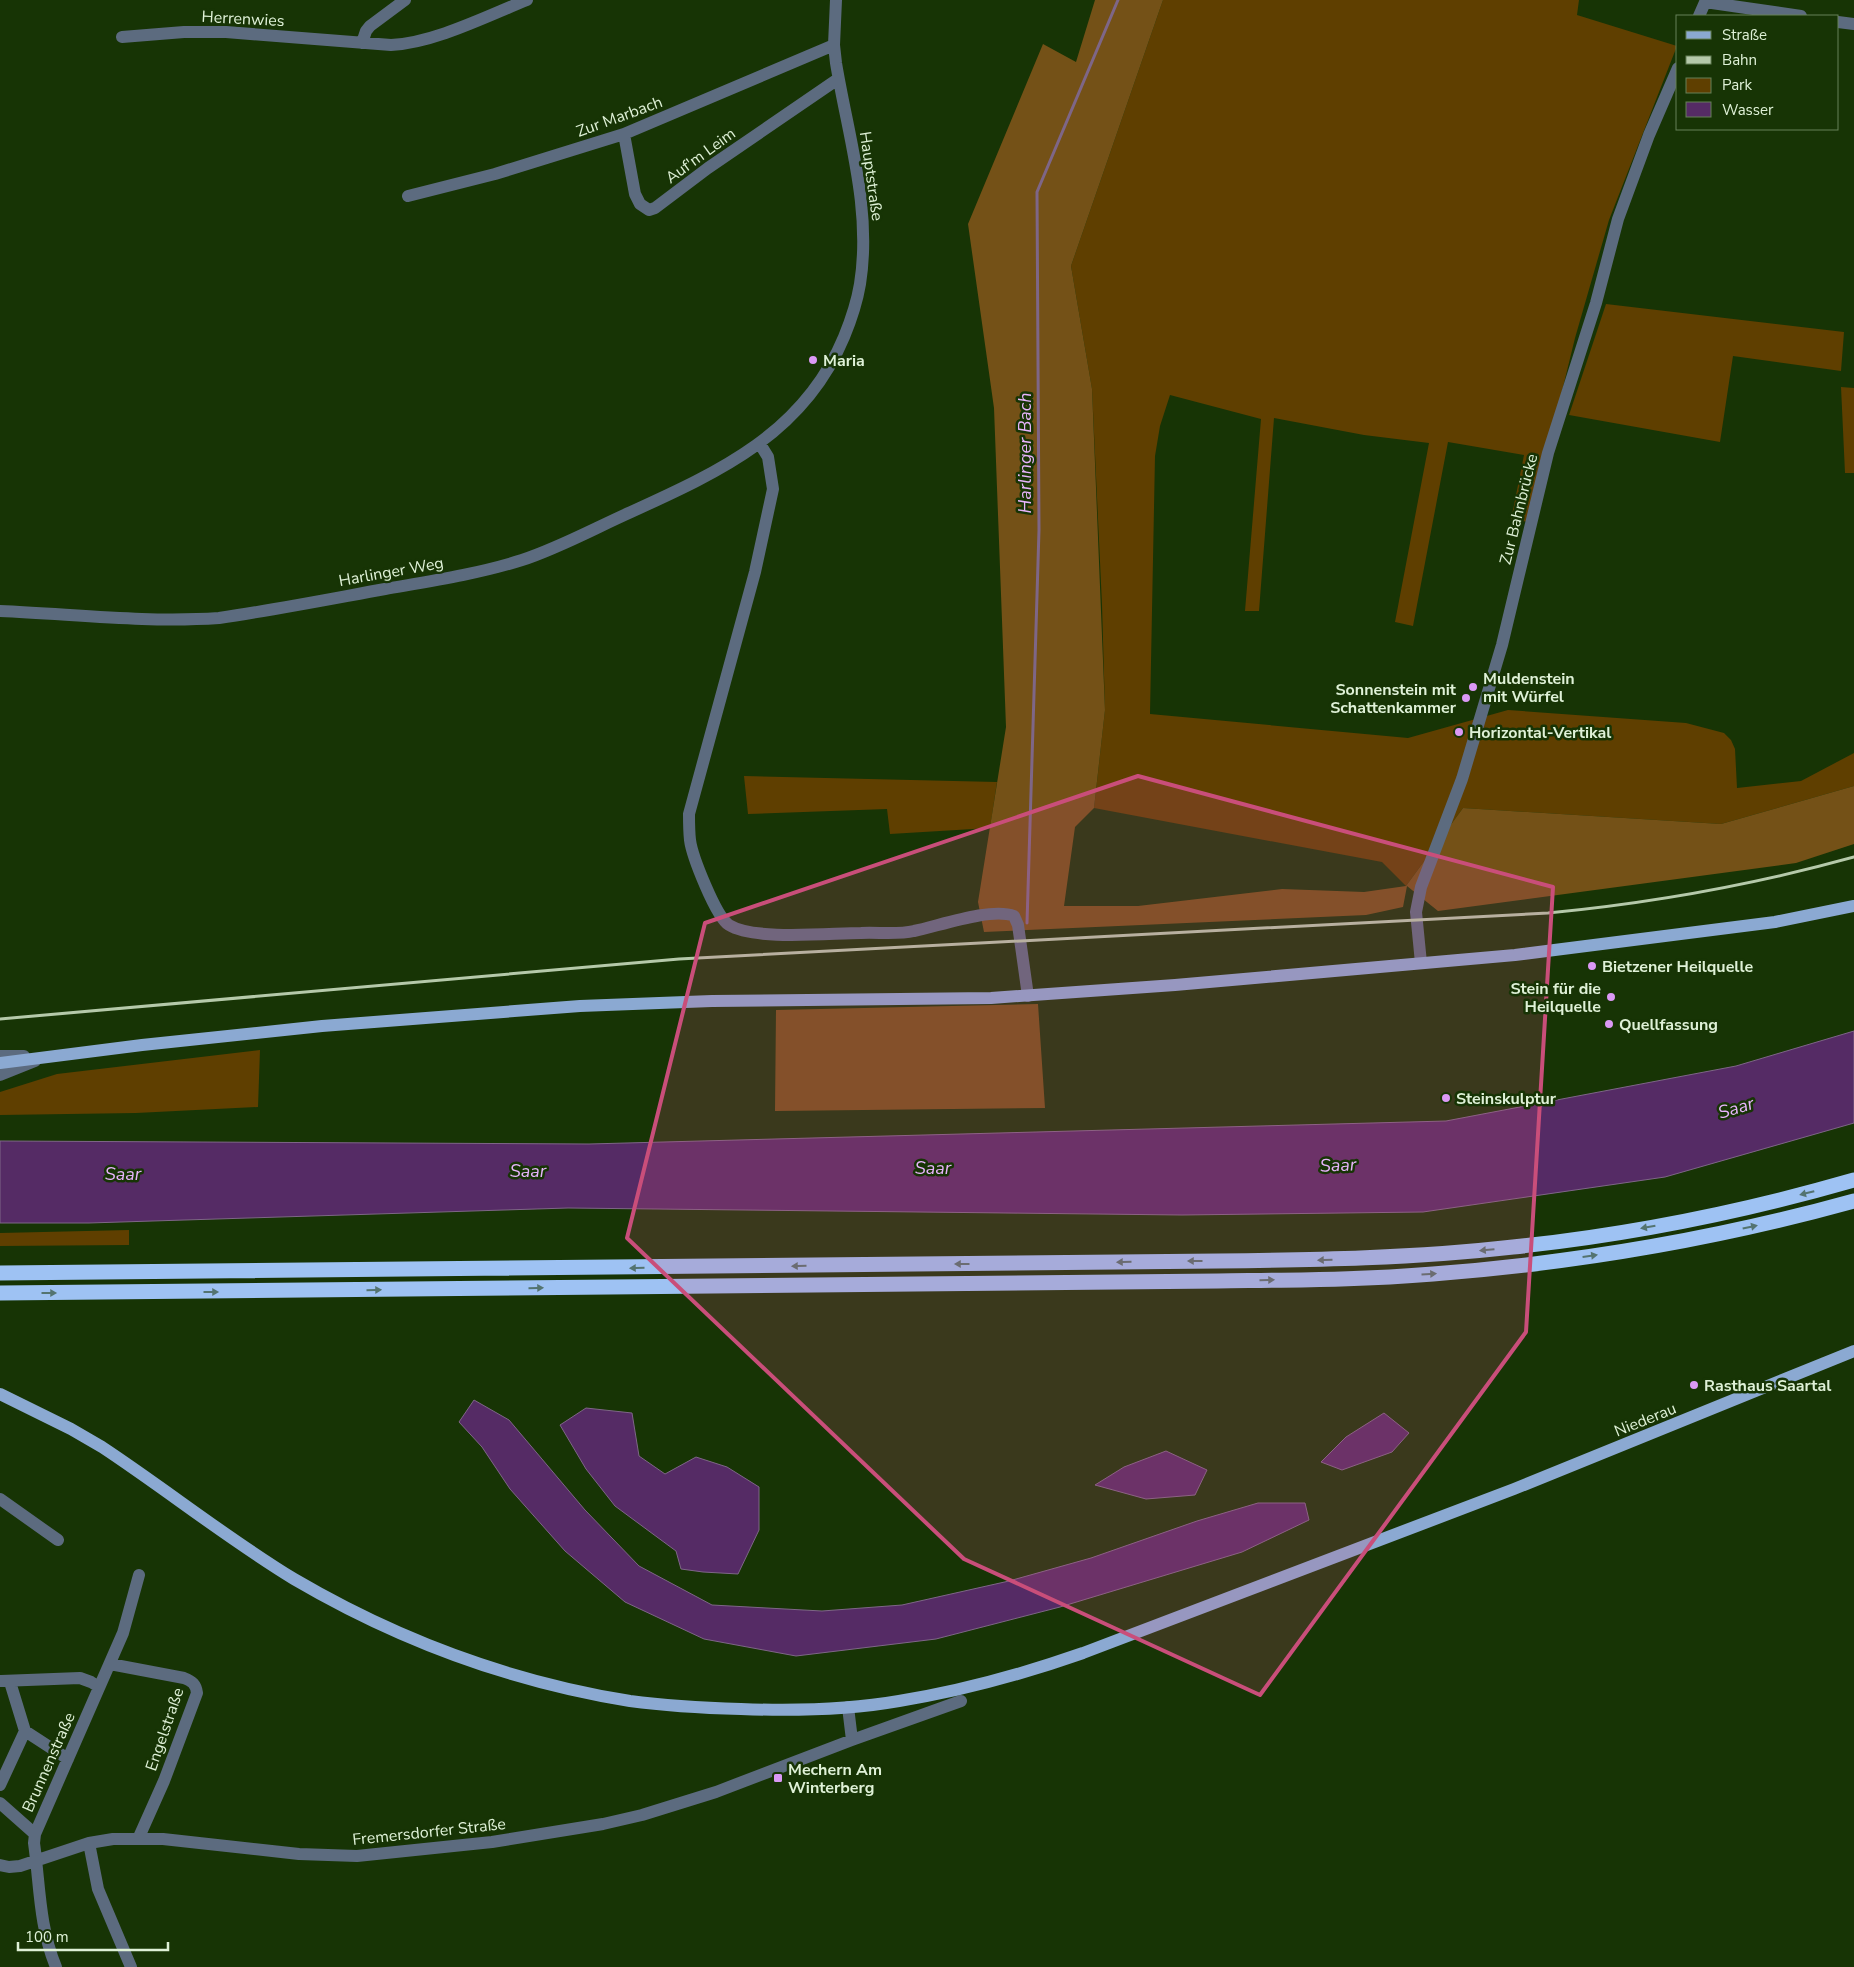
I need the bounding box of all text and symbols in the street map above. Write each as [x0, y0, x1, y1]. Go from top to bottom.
street label: Herrenwies [201, 6, 285, 32]
legend [1676, 15, 1839, 130]
text: Straße [1722, 25, 1767, 45]
text: Bahn [1722, 50, 1757, 70]
text: Park [1722, 75, 1752, 95]
street label: Zur Marbach [573, 91, 666, 143]
text: Wasser [1722, 100, 1774, 120]
street label: Auf'm Leim [661, 123, 740, 189]
street label: Hauptstraße [854, 130, 888, 222]
place label: Maria [823, 350, 865, 372]
marker: Maria [807, 354, 819, 366]
water label: Harlinger Bach [1013, 393, 1037, 513]
street label: Zur Bahnbrücke [1495, 452, 1543, 567]
street label: Harlinger Weg [337, 552, 445, 592]
place label: Muldenstein mit Würfel [1483, 668, 1575, 708]
place label: Sonnenstein mit Schattenkammer [1330, 679, 1457, 719]
marker: Muldenstein mit Würfel [1467, 681, 1479, 693]
marker: Sonnenstein mit Schattenkammer [1460, 692, 1472, 704]
place label: Horizontal-Vertikal [1469, 722, 1611, 744]
marker: Horizontal-Vertikal [1453, 726, 1465, 738]
place label: Bietzener Heilquelle [1602, 956, 1753, 978]
marker: Bietzener Heilquelle [1586, 960, 1598, 972]
place label: Stein für die Heilquelle [1510, 978, 1601, 1018]
marker: Stein für die Heilquelle [1605, 991, 1617, 1003]
place label: Quellfassung [1619, 1014, 1718, 1036]
marker: Quellfassung [1603, 1018, 1615, 1030]
place label: Steinskulptur [1456, 1088, 1557, 1110]
water label: Saar [1715, 1091, 1758, 1125]
marker: Steinskulptur [1440, 1092, 1452, 1104]
water label: Saar [1319, 1152, 1357, 1178]
water label: Saar [915, 1156, 952, 1180]
water label: Saar [510, 1159, 547, 1183]
water label: Saar [105, 1162, 142, 1186]
one-way arrow [1799, 1189, 1814, 1197]
one-way arrow [1640, 1223, 1656, 1231]
one-way arrow [1743, 1223, 1758, 1231]
one-way arrow [1479, 1246, 1495, 1254]
one-way arrow [1583, 1252, 1599, 1260]
one-way arrow [1317, 1256, 1333, 1264]
one-way arrow [1187, 1257, 1203, 1265]
one-way arrow [1116, 1258, 1132, 1266]
one-way arrow [953, 1260, 969, 1268]
one-way arrow [791, 1262, 807, 1270]
one-way arrow [628, 1264, 644, 1272]
one-way arrow [1421, 1270, 1437, 1278]
one-way arrow [1259, 1276, 1275, 1284]
one-way arrow [528, 1284, 544, 1292]
one-way arrow [366, 1286, 382, 1294]
one-way arrow [203, 1288, 219, 1296]
one-way arrow [41, 1289, 57, 1297]
place label: Rasthaus Saartal [1704, 1375, 1831, 1397]
marker: Rasthaus Saartal [1688, 1379, 1700, 1391]
street label: Niederau [1611, 1398, 1680, 1442]
street label: Engelstraße [140, 1685, 189, 1774]
street label: Brunnenstraße [17, 1709, 81, 1816]
place label: Mechern Am Winterberg [788, 1759, 882, 1799]
marker: Mechern Am Winterberg [772, 1772, 784, 1784]
street label: Fremersdorfer Straße [351, 1813, 507, 1851]
scale bar [18, 1920, 168, 1952]
text: 100 m [25, 1927, 69, 1947]

